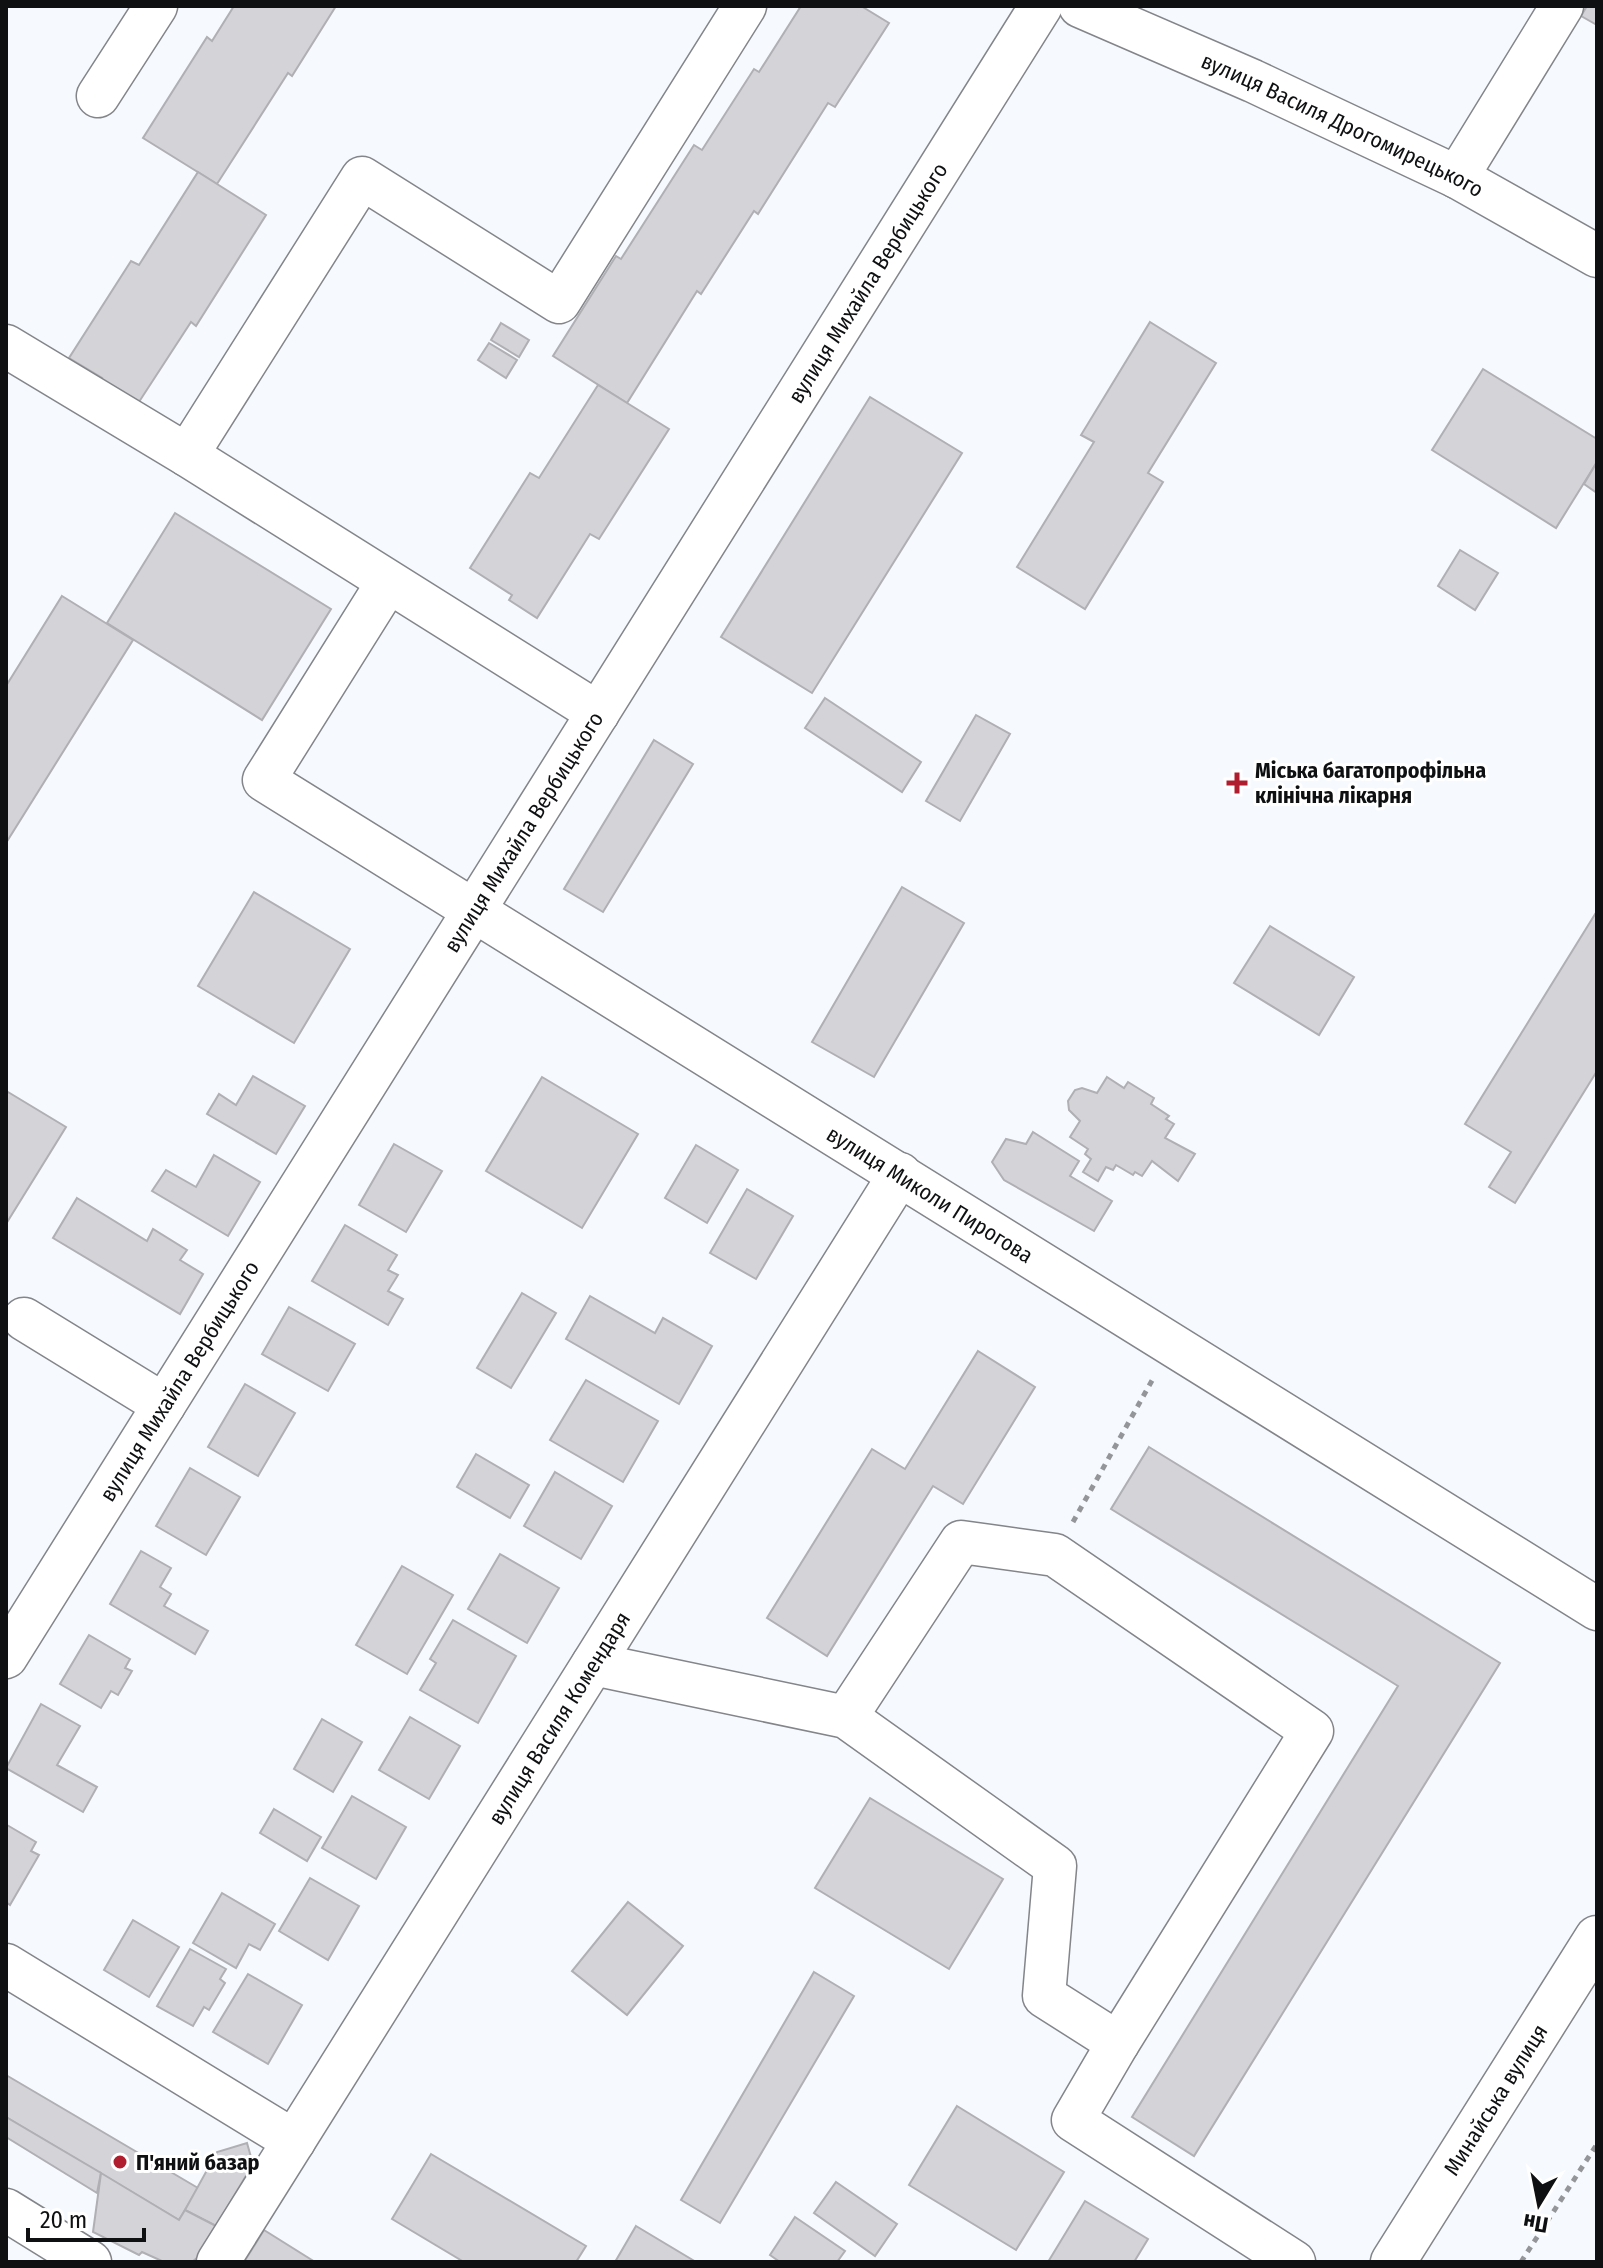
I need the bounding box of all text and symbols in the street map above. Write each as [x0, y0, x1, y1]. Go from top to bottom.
street label: вулиця Василя Дрогомирецького [1197, 47, 1488, 203]
street label: вулиця Михайла Вербицького [782, 157, 953, 408]
street label: вулиця Михайла Вербицького [438, 706, 609, 957]
place label: Міська багатопрофільна клінічна лікарня [1255, 757, 1486, 809]
marker: Міська багатопрофільна клінічна лікарня [1226, 772, 1248, 794]
street label: вулиця Миколи Пирогова [822, 1120, 1038, 1269]
street label: вулиця Михайла Вербицького [94, 1255, 265, 1506]
street label: вулиця Василя Комендаря [482, 1607, 636, 1829]
street label: Минайська вулиця [1438, 2019, 1553, 2180]
place label: П'яний базар [136, 2149, 260, 2176]
marker: П'яний базар [111, 2153, 129, 2171]
north arrow [1499, 2164, 1579, 2244]
scale bar [28, 2192, 144, 2242]
text: 20 m [40, 2206, 87, 2234]
text: Пн [1521, 2208, 1550, 2239]

